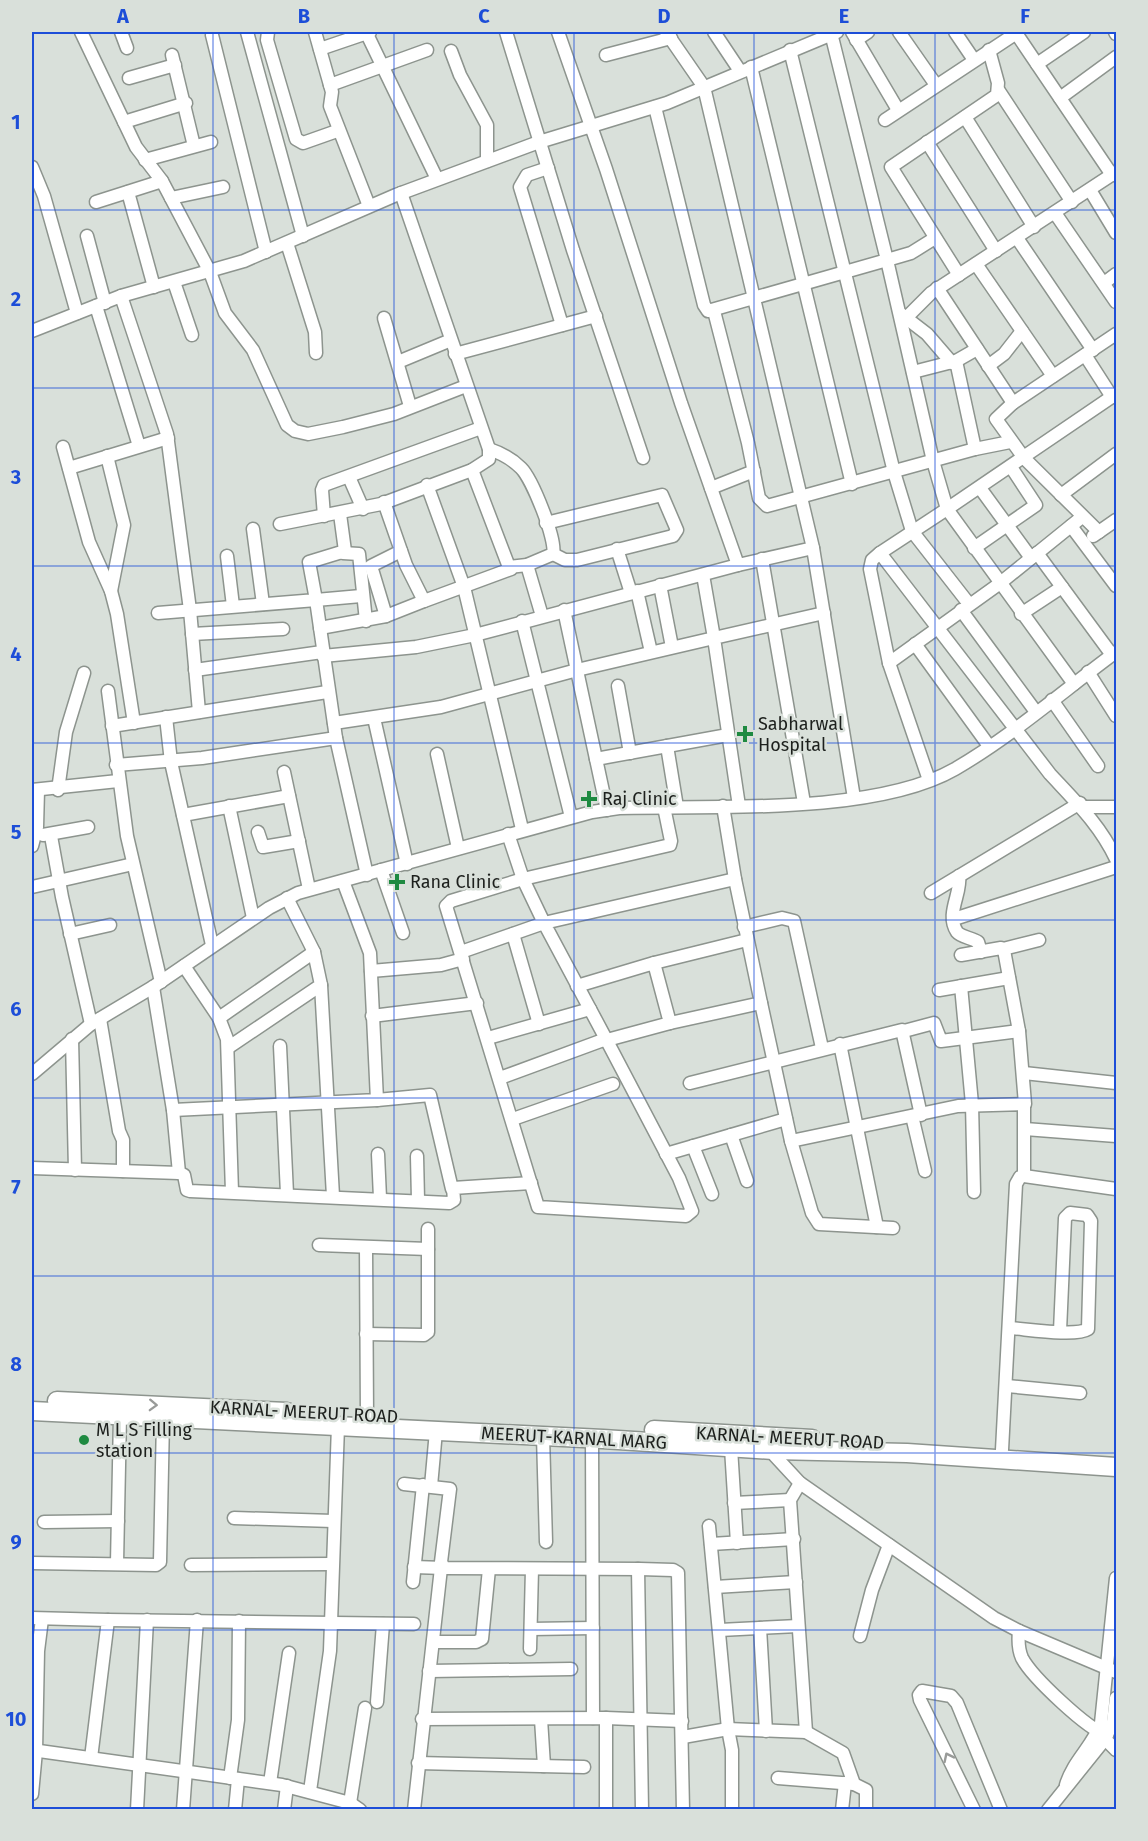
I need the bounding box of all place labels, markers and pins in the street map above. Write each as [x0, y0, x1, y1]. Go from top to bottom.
place label: Sabharwal Hospital [758, 713, 843, 756]
marker: Sabharwal Hospital [736, 725, 754, 743]
place label: Raj Clinic [602, 788, 677, 810]
marker: Raj Clinic [580, 790, 598, 808]
place label: Rana Clinic [410, 871, 500, 893]
marker: Rana Clinic [388, 873, 406, 891]
place label: M L S Filling station [96, 1419, 193, 1462]
marker: M L S Filling station [77, 1433, 91, 1447]

